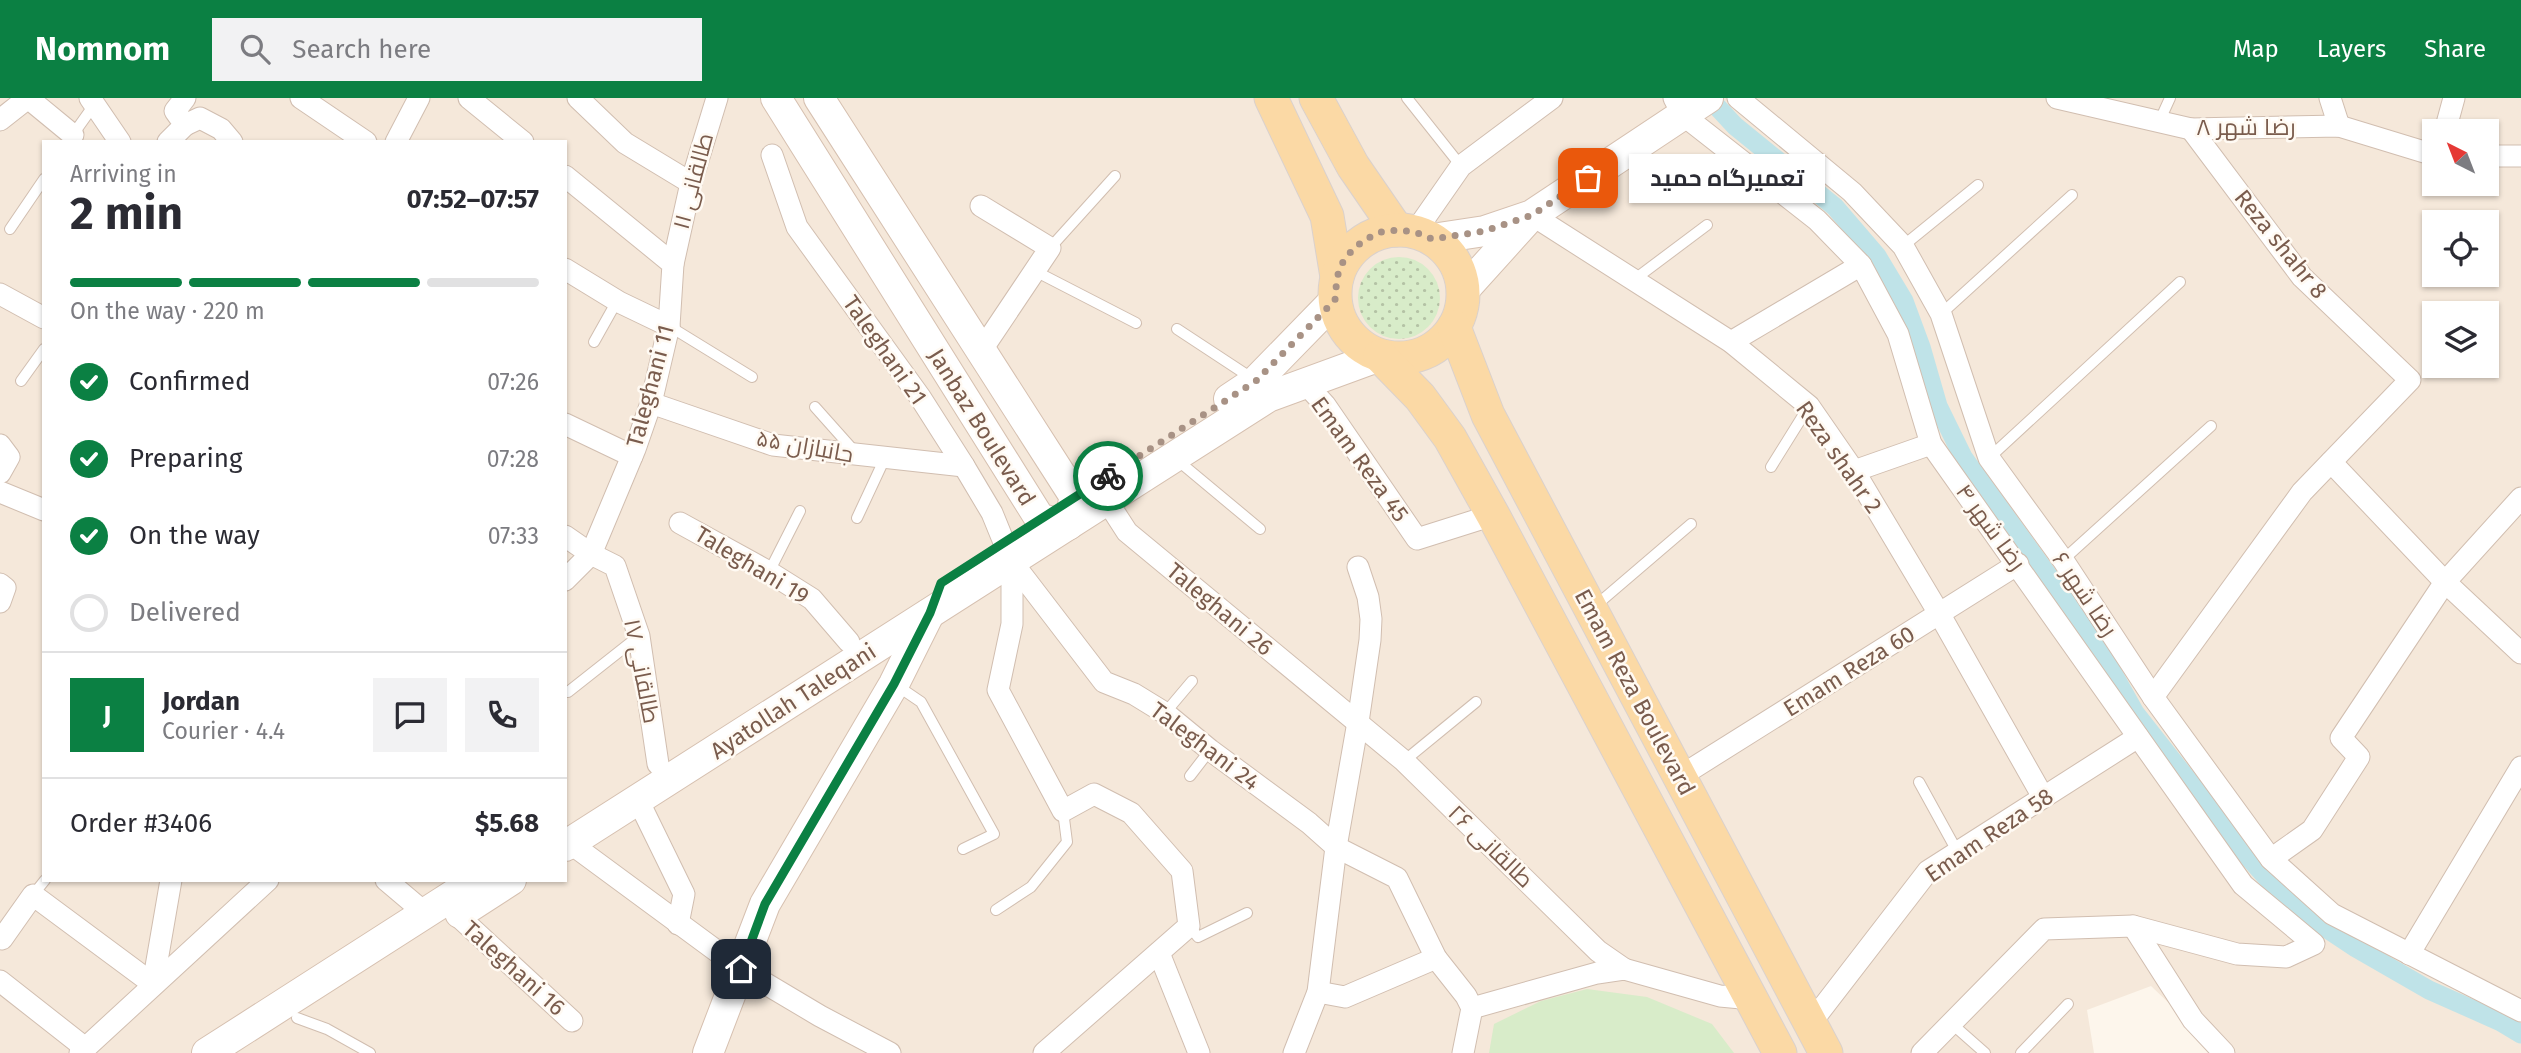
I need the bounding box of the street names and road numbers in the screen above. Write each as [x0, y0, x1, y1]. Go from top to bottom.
street label: رضا شهر ۸ [2196, 113, 2296, 141]
street label: طالقانی ۱۱ [667, 130, 719, 232]
street label: Reza shahr 8 [2229, 184, 2333, 304]
street label: Taleghani 21 [837, 290, 933, 410]
street label: Taleghani 11 [620, 322, 680, 450]
street label: Janbaz Boulevard [922, 343, 1042, 511]
street label: Emam Reza 45 [1305, 391, 1415, 527]
street label: Reza shahr 2 [1790, 395, 1888, 519]
street label: جانبازان ۵۵ [754, 424, 856, 468]
street label: رضا شهر ۴ [1950, 478, 2032, 576]
street label: Taleghani 19 [690, 520, 814, 610]
street label: رضا شهر ۶ [2047, 546, 2123, 642]
street label: Taleghani 26 [1161, 557, 1279, 661]
street label: Emam Reza Boulevard [1569, 584, 1701, 800]
street label: طالقانی ۱۷ [618, 616, 666, 726]
street label: Emam Reza 60 [1778, 620, 1920, 722]
street label: Ayatollah Taleqani [705, 637, 881, 765]
street label: Taleghani 24 [1145, 696, 1265, 796]
street label: Emam Reza 58 [1920, 782, 2058, 888]
street label: طالقانی ۲۶ [1443, 799, 1539, 893]
street label: Taleghani 16 [457, 915, 571, 1021]

